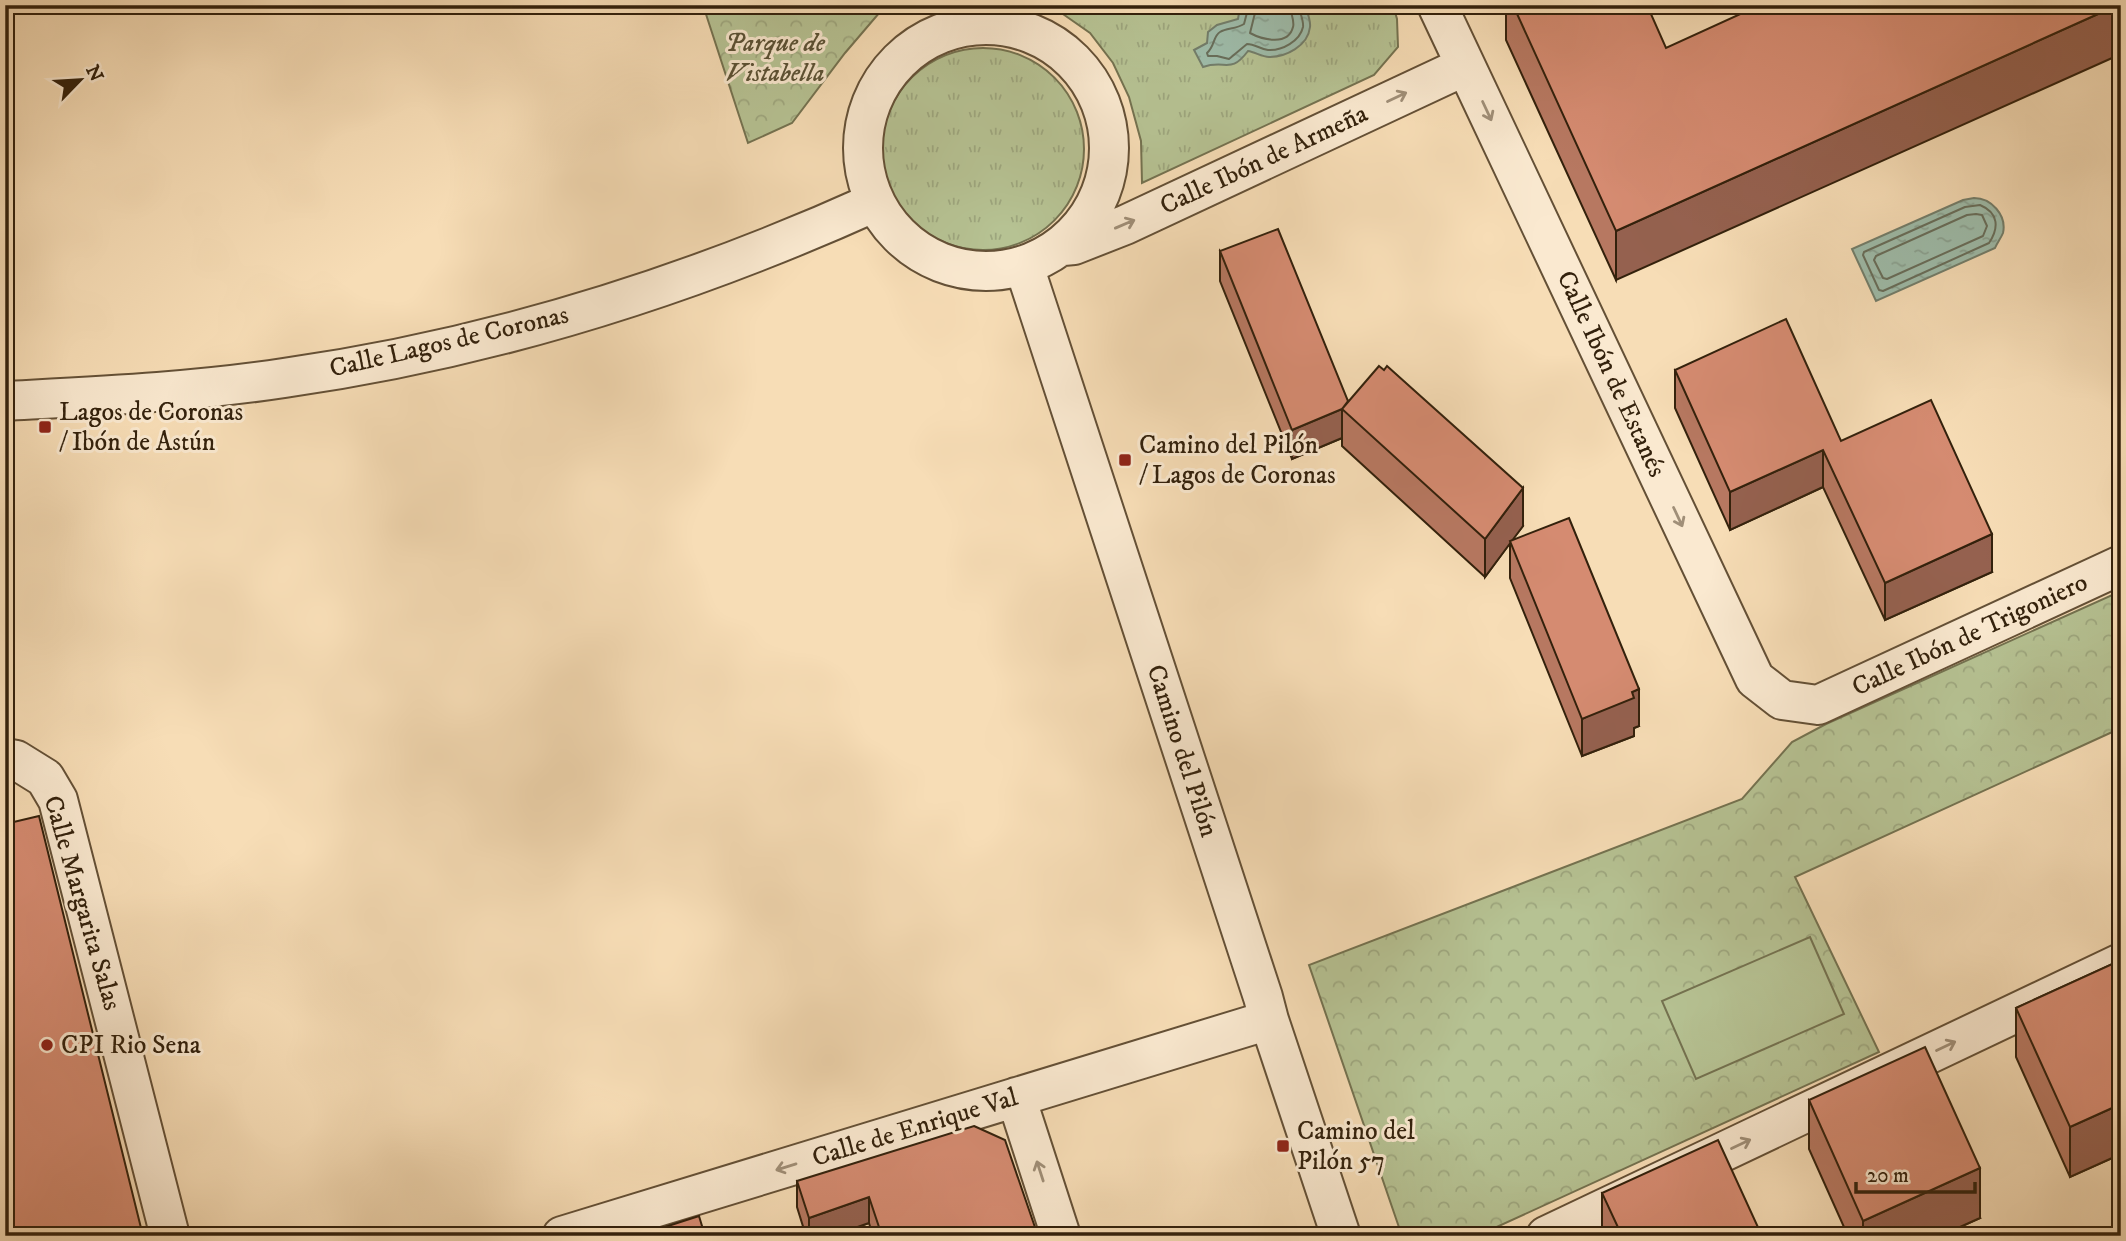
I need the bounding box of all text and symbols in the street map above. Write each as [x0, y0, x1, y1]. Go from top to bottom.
park label: Parque de Vistabella [725, 27, 826, 90]
north arrow [46, 46, 116, 116]
text: N [80, 62, 108, 86]
one-way arrow [1387, 90, 1408, 103]
street label: Calle Ibón de Armeña [1155, 97, 1373, 223]
one-way arrow [1481, 100, 1494, 121]
one-way arrow [1113, 217, 1135, 230]
street label: Calle Ibón de Estanés [1549, 266, 1673, 482]
street label: Calle Lagos de Coronas [326, 298, 572, 386]
place label: Lagos de Coronas / Ibón de Astún [59, 396, 243, 459]
marker: Lagos de Coronas / Ibón de Astún [37, 419, 53, 435]
place label: Camino del Pilón / Lagos de Coronas [1139, 429, 1336, 492]
marker: Camino del Pilón / Lagos de Coronas [1117, 452, 1133, 468]
one-way arrow [1672, 505, 1685, 527]
street label: Calle Ibón de Trigoniero [1847, 566, 2093, 704]
street label: Camino del Pilón [1139, 661, 1226, 842]
street label: Calle Margarita Salas [36, 792, 128, 1014]
place label: CPI Rio Sena [61, 1029, 201, 1062]
marker: CPI Rio Sena [39, 1037, 55, 1053]
one-way arrow [1935, 1039, 1956, 1052]
street label: Calle de Enrique Val [808, 1081, 1022, 1175]
place label: Camino del Pilón 57 [1297, 1115, 1415, 1178]
one-way arrow [1730, 1136, 1751, 1150]
marker: Camino del Pilón 57 [1275, 1138, 1291, 1154]
scale bar [1856, 1150, 1976, 1194]
one-way arrow [1033, 1160, 1046, 1182]
one-way arrow [776, 1162, 798, 1175]
text: 20 m [1867, 1163, 1909, 1189]

